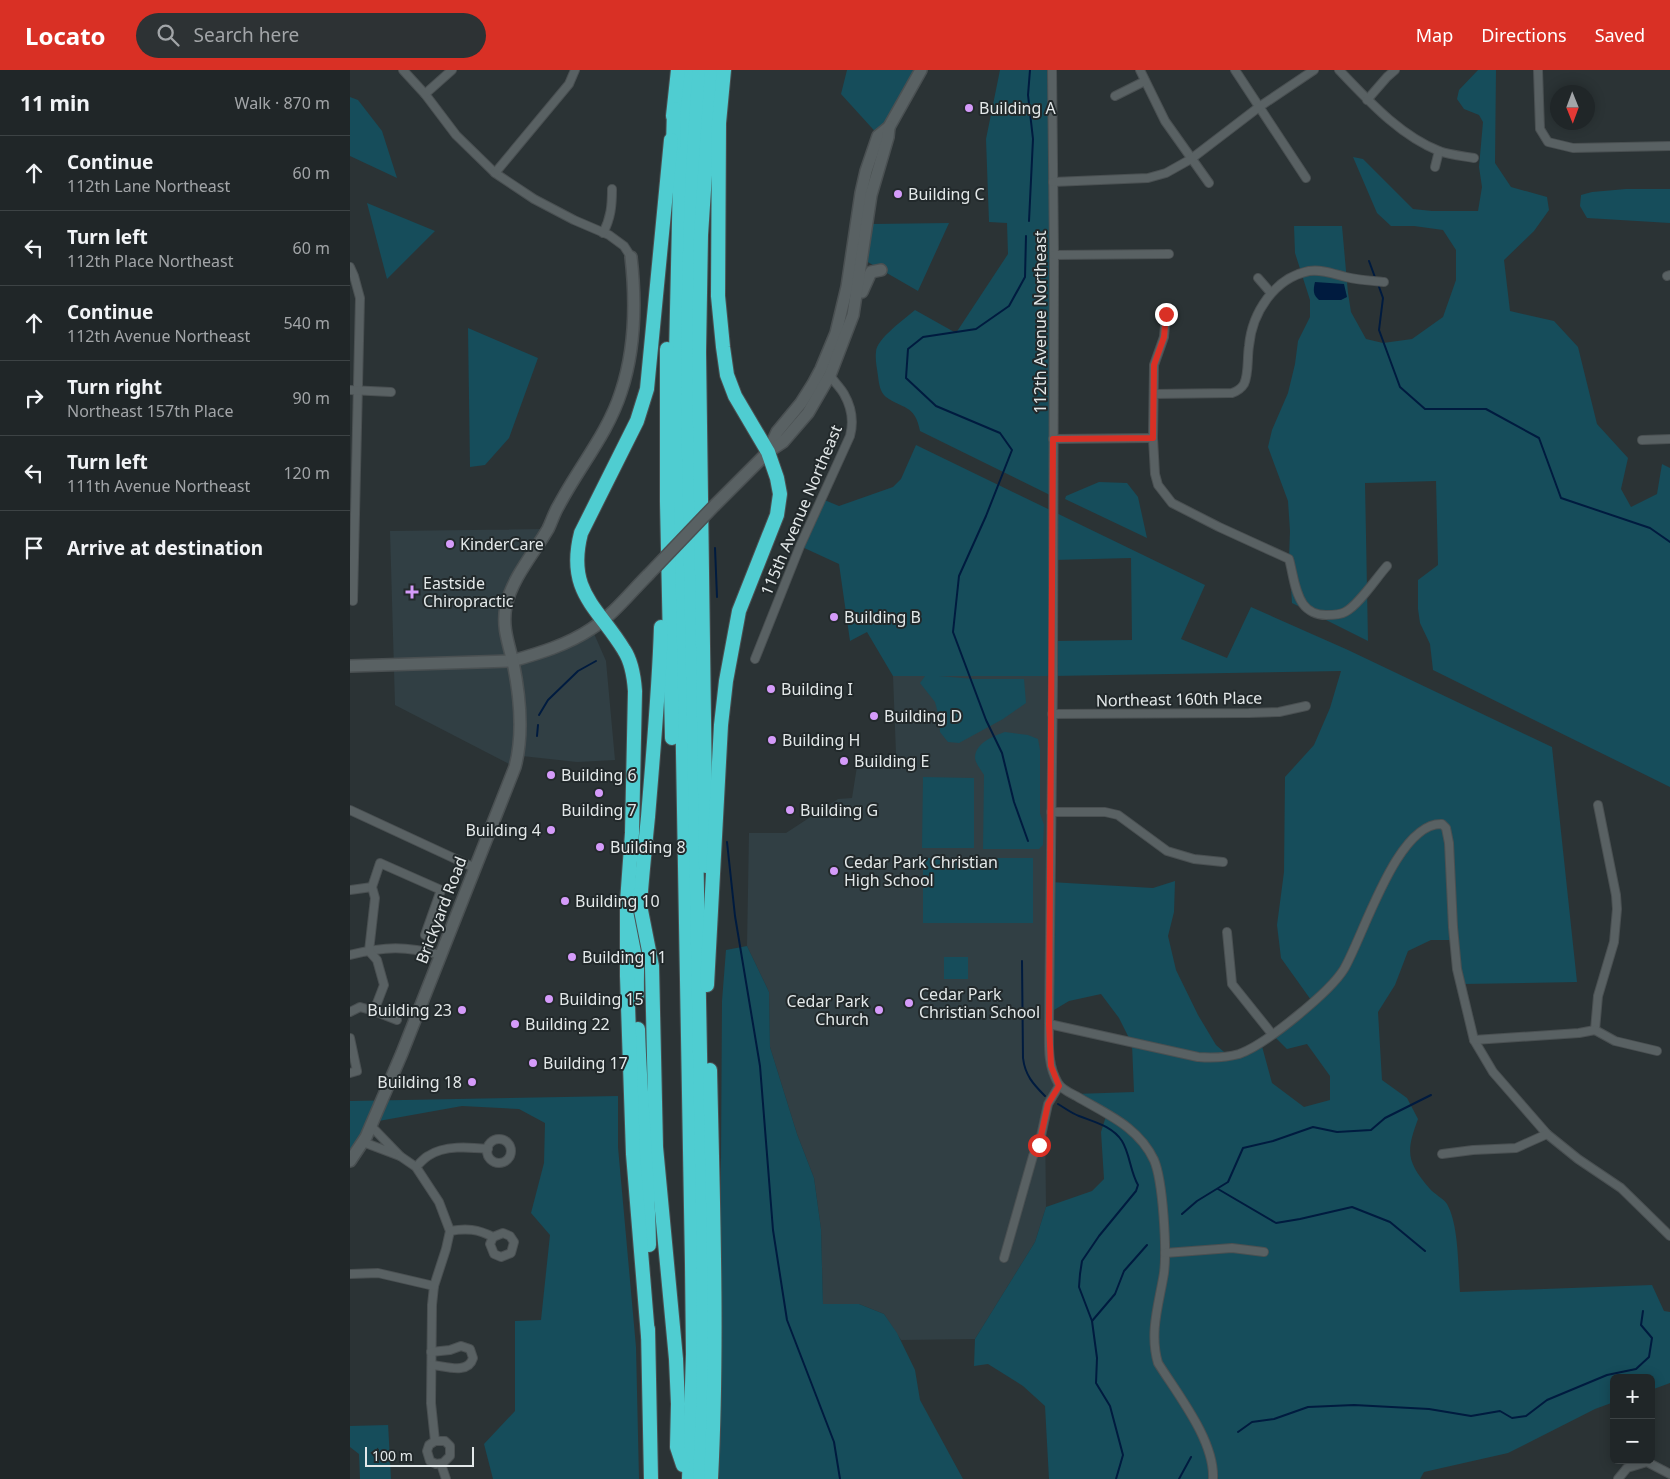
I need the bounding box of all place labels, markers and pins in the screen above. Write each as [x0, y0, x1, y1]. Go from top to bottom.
place label: Building A [979, 97, 1056, 119]
marker: Building A [963, 102, 975, 114]
place label: Building C [908, 183, 985, 205]
marker: Building C [892, 188, 904, 200]
place label: KinderCare [460, 533, 544, 555]
marker: KinderCare [444, 538, 456, 550]
place label: Eastside Chiropractic [423, 572, 514, 612]
marker: Eastside Chiropractic [405, 585, 419, 599]
place label: Building B [844, 606, 921, 628]
marker: Building B [828, 611, 840, 623]
place label: Building I [781, 678, 853, 700]
marker: Building I [765, 683, 777, 695]
place label: Building D [884, 705, 962, 727]
marker: Building D [868, 710, 880, 722]
place label: Building H [782, 729, 860, 751]
marker: Building H [766, 734, 778, 746]
place label: Building E [854, 750, 929, 772]
marker: Building E [838, 755, 850, 767]
place label: Building 6 [561, 764, 637, 786]
marker: Building 6 [545, 769, 557, 781]
marker: Building 7 [593, 787, 605, 799]
place label: Building 7 [561, 799, 637, 821]
place label: Building G [800, 799, 878, 821]
marker: Building G [784, 804, 796, 816]
place label: Building 4 [465, 819, 541, 841]
marker: Building 4 [545, 824, 557, 836]
place label: Building 8 [610, 836, 686, 858]
marker: Building 8 [594, 841, 606, 853]
place label: Cedar Park Christian High School [844, 851, 998, 891]
marker: Cedar Park Christian High School [828, 865, 840, 877]
place label: Building 10 [575, 890, 660, 912]
marker: Building 10 [559, 895, 571, 907]
place label: Building 11 [582, 946, 667, 968]
marker: Building 11 [566, 951, 578, 963]
place label: Cedar Park Christian School [919, 983, 1040, 1023]
place label: Building 15 [559, 988, 644, 1010]
place label: Cedar Park Church [786, 990, 869, 1030]
marker: Building 15 [543, 993, 555, 1005]
marker: Cedar Park Christian School [903, 997, 915, 1009]
place label: Building 23 [367, 999, 452, 1021]
marker: Building 23 [456, 1004, 468, 1016]
marker: Cedar Park Church [873, 1004, 885, 1016]
place label: Building 22 [525, 1013, 610, 1035]
marker: Building 22 [509, 1018, 521, 1030]
place label: Building 17 [543, 1052, 628, 1074]
marker: Building 17 [527, 1057, 539, 1069]
place label: Building 18 [377, 1071, 462, 1093]
marker: Building 18 [466, 1076, 478, 1088]

